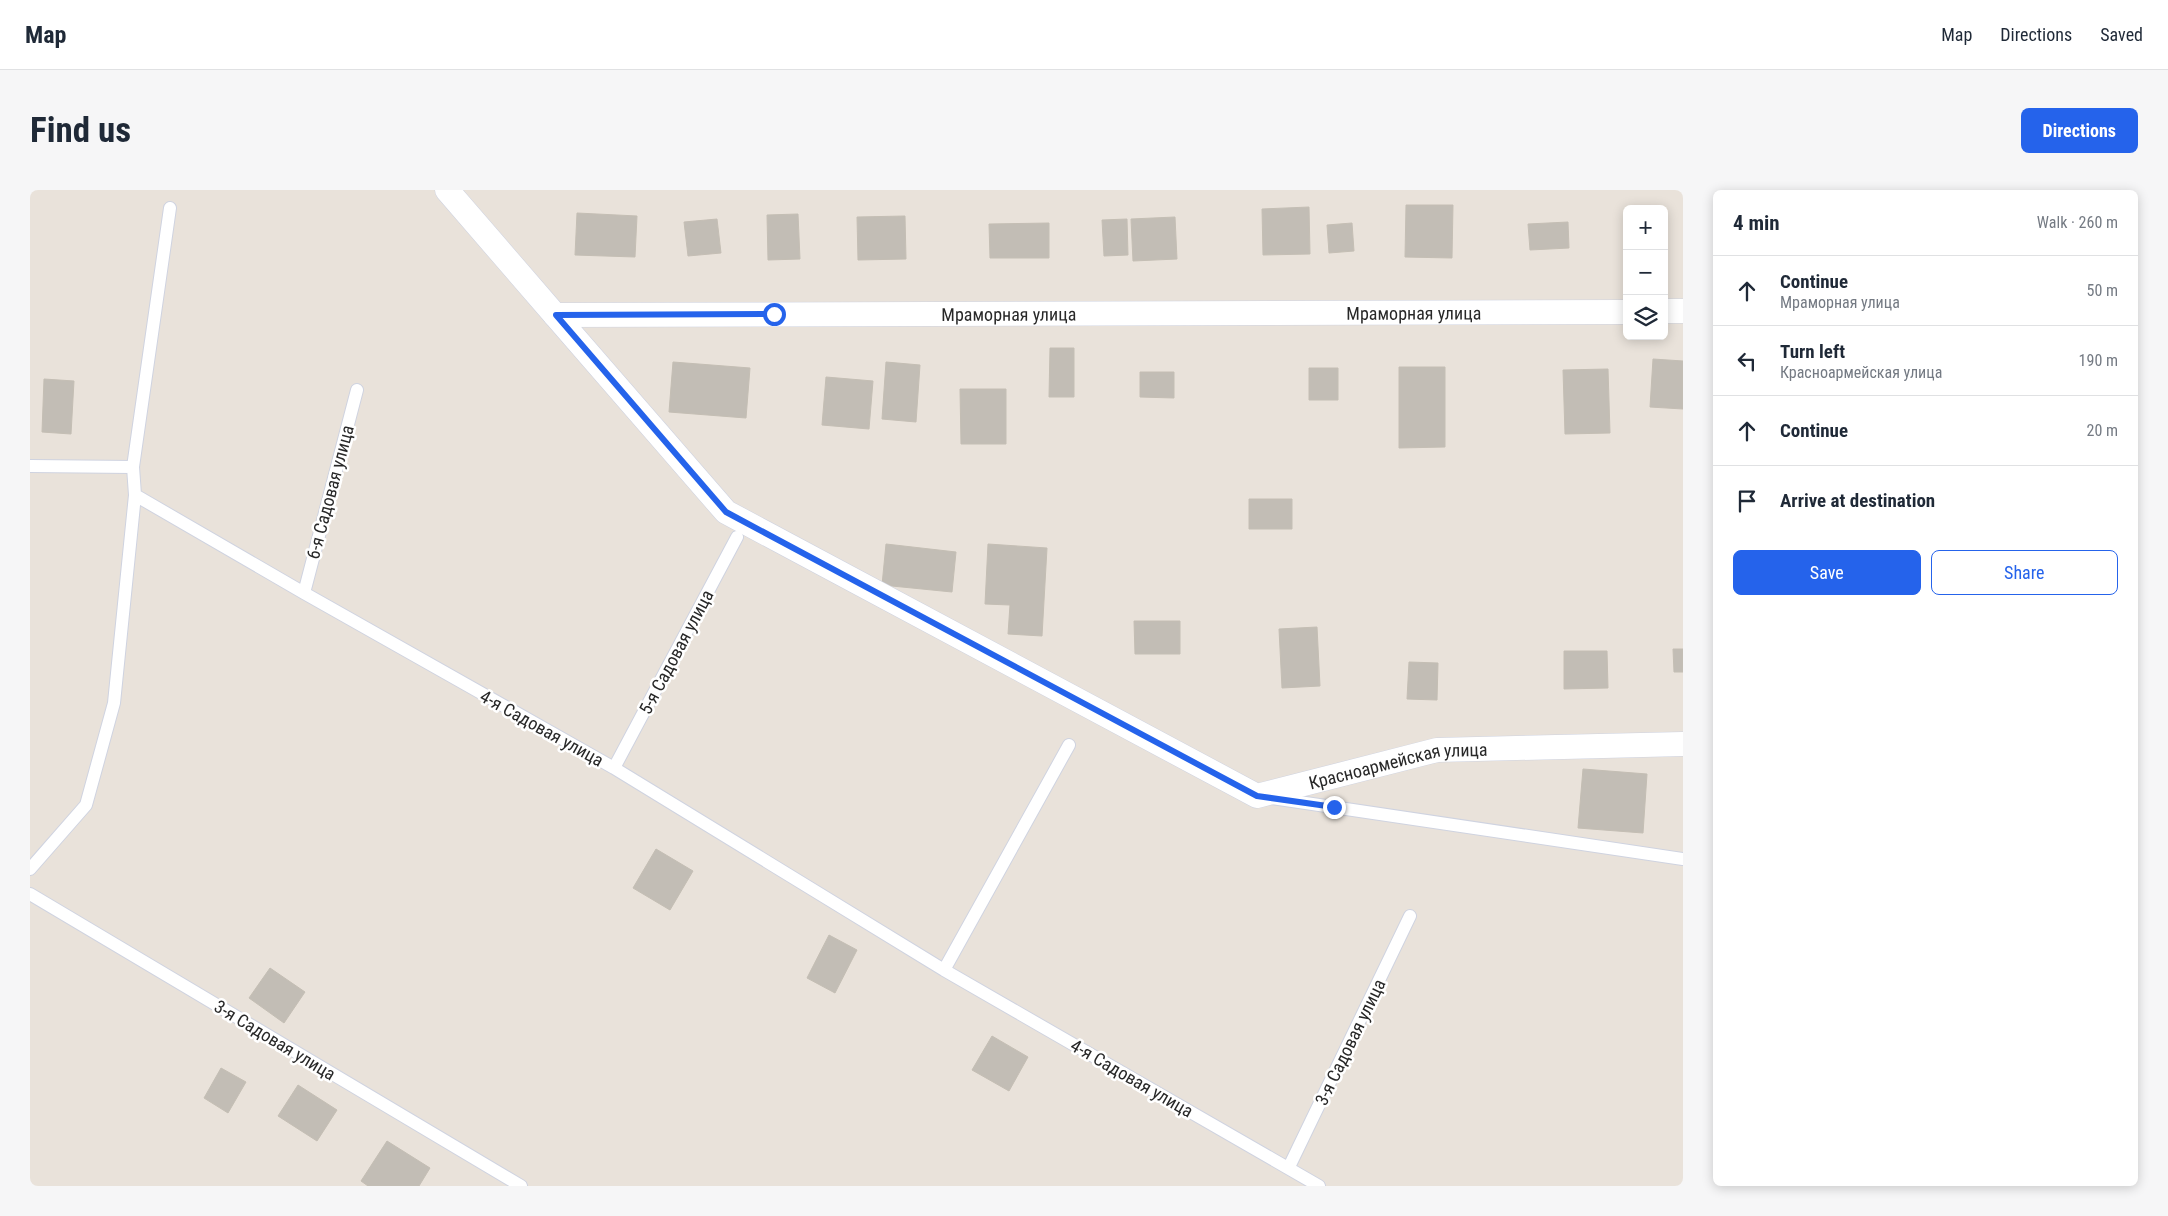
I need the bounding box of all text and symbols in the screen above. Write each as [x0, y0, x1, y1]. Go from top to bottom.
text: Map [25, 21, 66, 49]
text: Map [1941, 24, 1972, 45]
text: Directions [2000, 24, 2072, 45]
text: Saved [2100, 24, 2143, 45]
button: Directions [2021, 108, 2138, 153]
text: Find us [30, 110, 131, 151]
map controls [1623, 205, 1668, 340]
button: + [1623, 205, 1668, 250]
text: 4 min [1733, 211, 1780, 235]
text: Walk · 260 m [2037, 213, 2118, 232]
button: − [1623, 250, 1668, 295]
text: Continue [1780, 270, 1848, 293]
icon: ahead [1733, 277, 1761, 305]
text: 50 m [2086, 281, 2118, 300]
text: Мраморная улица [1780, 293, 1900, 312]
button: layers [1623, 295, 1668, 340]
street label: Мраморная улица [1346, 302, 1481, 323]
route start [763, 303, 786, 326]
street label: Мраморная улица [941, 303, 1076, 324]
text: Turn left [1780, 340, 1845, 363]
icon: left [1733, 347, 1761, 375]
text: 190 m [2079, 351, 2118, 370]
text: Красноармейская улица [1780, 363, 1942, 382]
icon: ahead [1733, 417, 1761, 445]
text: Continue [1780, 419, 1848, 442]
text: 20 m [2086, 421, 2118, 440]
street label: 6-я Садовая улица [302, 423, 358, 561]
icon: arrive [1733, 487, 1761, 515]
text: Arrive at destination [1780, 489, 1935, 512]
button: Save [1733, 550, 1921, 595]
button: Share [1931, 550, 2118, 595]
street label: 5-я Садовая улица [634, 586, 718, 718]
street label: 4-я Садовая улица [477, 685, 607, 771]
street label: Красноармейская улица [1306, 738, 1488, 793]
route end [1323, 796, 1346, 819]
street label: 3-я Садовая улица [1310, 975, 1390, 1109]
street label: 3-я Садовая улица [211, 996, 339, 1084]
street label: 4-я Садовая улица [1067, 1034, 1197, 1122]

